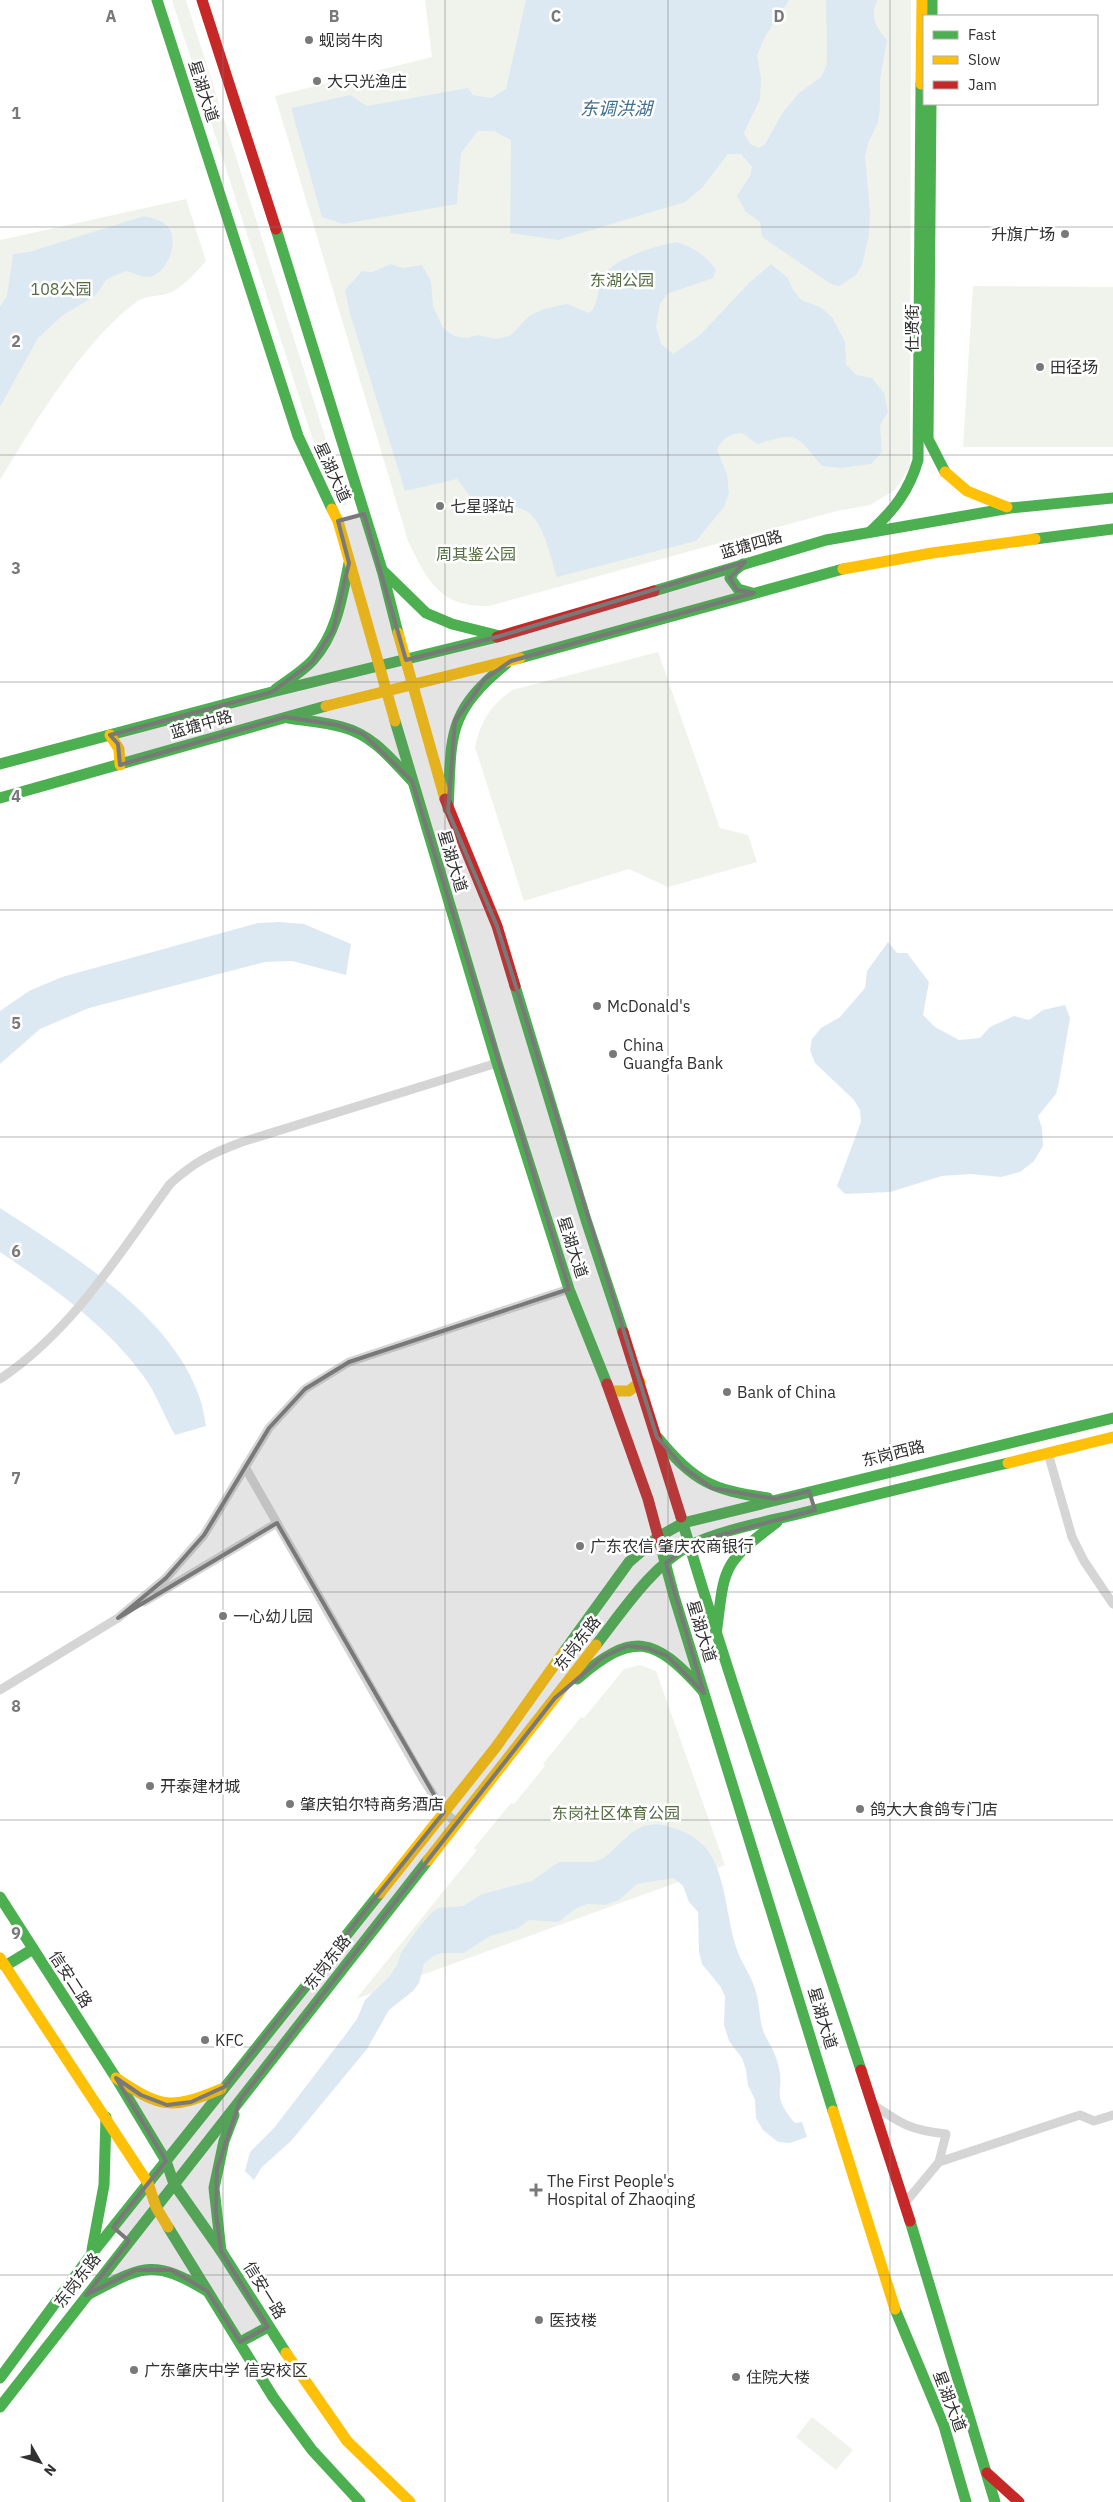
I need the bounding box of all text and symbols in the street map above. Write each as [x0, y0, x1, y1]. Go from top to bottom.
text: A [106, 6, 117, 26]
text: B [329, 6, 340, 26]
text: C [551, 6, 561, 26]
text: D [773, 6, 785, 26]
legend [923, 15, 1098, 105]
text: Fast [968, 25, 996, 44]
place label: 蚬岗牛肉 [319, 30, 383, 50]
marker: 蚬岗牛肉 [303, 34, 315, 46]
text: Slow [968, 50, 1001, 69]
street label: 星湖大道 [185, 57, 223, 125]
place label: 大只光渔庄 [327, 71, 407, 91]
marker: 大只光渔庄 [311, 75, 323, 87]
text: Jam [968, 75, 997, 94]
water label: 东调洪湖 [580, 97, 655, 120]
text: 1 [11, 103, 21, 123]
place label: 升旗广场 [991, 224, 1055, 244]
marker: 升旗广场 [1059, 228, 1071, 240]
park label: 东湖公园 [590, 270, 654, 290]
park label: 108公园 [31, 279, 91, 299]
street label: 仕贤街 [902, 304, 922, 352]
text: 2 [11, 331, 21, 351]
place label: 田径场 [1050, 357, 1098, 377]
marker: 田径场 [1034, 361, 1046, 373]
street label: 星湖大道 [310, 439, 356, 505]
place label: 七星驿站 [450, 496, 514, 516]
marker: 七星驿站 [434, 500, 446, 512]
street label: 蓝塘四路 [717, 526, 785, 562]
park label: 周其鉴公园 [436, 544, 516, 564]
text: 3 [11, 558, 21, 578]
street label: 蓝塘中路 [167, 706, 235, 742]
text: 4 [11, 786, 21, 806]
street label: 星湖大道 [434, 827, 472, 895]
place label: McDonald's [607, 996, 691, 1016]
marker: McDonald's [591, 1000, 603, 1012]
text: 5 [11, 1013, 21, 1033]
place label: China Guangfa Bank [623, 1035, 724, 1073]
marker: China Guangfa Bank [607, 1048, 619, 1060]
street label: 星湖大道 [554, 1213, 592, 1281]
text: 6 [11, 1241, 21, 1261]
place label: Bank of China [737, 1382, 836, 1402]
marker: Bank of China [721, 1386, 733, 1398]
street label: 东岗西路 [860, 1436, 926, 1470]
text: 7 [11, 1468, 21, 1488]
place label: 广东农信 肇庆农商银行 [590, 1536, 754, 1556]
marker: 广东农信 肇庆农商银行 [574, 1540, 586, 1552]
street label: 星湖大道 [683, 1597, 721, 1665]
place label: 一心幼儿园 [233, 1606, 313, 1626]
marker: 一心幼儿园 [217, 1610, 229, 1622]
street label: 东岗东路 [549, 1612, 605, 1674]
text: 8 [11, 1696, 21, 1716]
place label: 开泰建材城 [160, 1776, 240, 1796]
marker: 开泰建材城 [144, 1780, 156, 1792]
place label: 肇庆铂尔特商务酒店 [300, 1794, 444, 1814]
marker: 肇庆铂尔特商务酒店 [284, 1798, 296, 1810]
place label: 鸽大大食鸽专门店 [870, 1799, 998, 1819]
park label: 东岗社区体育公园 [552, 1803, 680, 1823]
marker: 鸽大大食鸽专门店 [854, 1803, 866, 1815]
text: 9 [11, 1923, 21, 1943]
street label: 东岗东路 [299, 1931, 355, 1993]
street label: 信安二路 [45, 1947, 97, 2011]
street label: 星湖大道 [804, 1984, 842, 2052]
place label: KFC [215, 2030, 244, 2050]
marker: KFC [199, 2034, 211, 2046]
place label: The First People's Hospital of Zhaoqing [547, 2171, 696, 2209]
marker: The First People's Hospital of Zhaoqing [529, 2183, 543, 2197]
street label: 东岗东路 [49, 2249, 105, 2311]
street label: 信安一路 [240, 2258, 290, 2322]
place label: 医技楼 [549, 2310, 597, 2330]
marker: 医技楼 [533, 2314, 545, 2326]
place label: 广东肇庆中学 信安校区 [144, 2360, 308, 2380]
marker: 广东肇庆中学 信安校区 [128, 2364, 140, 2376]
place label: 住院大楼 [746, 2367, 810, 2387]
street label: 星湖大道 [929, 2368, 971, 2434]
marker: 住院大楼 [730, 2371, 742, 2383]
north arrow [15, 2437, 65, 2487]
text: N [40, 2461, 60, 2480]

